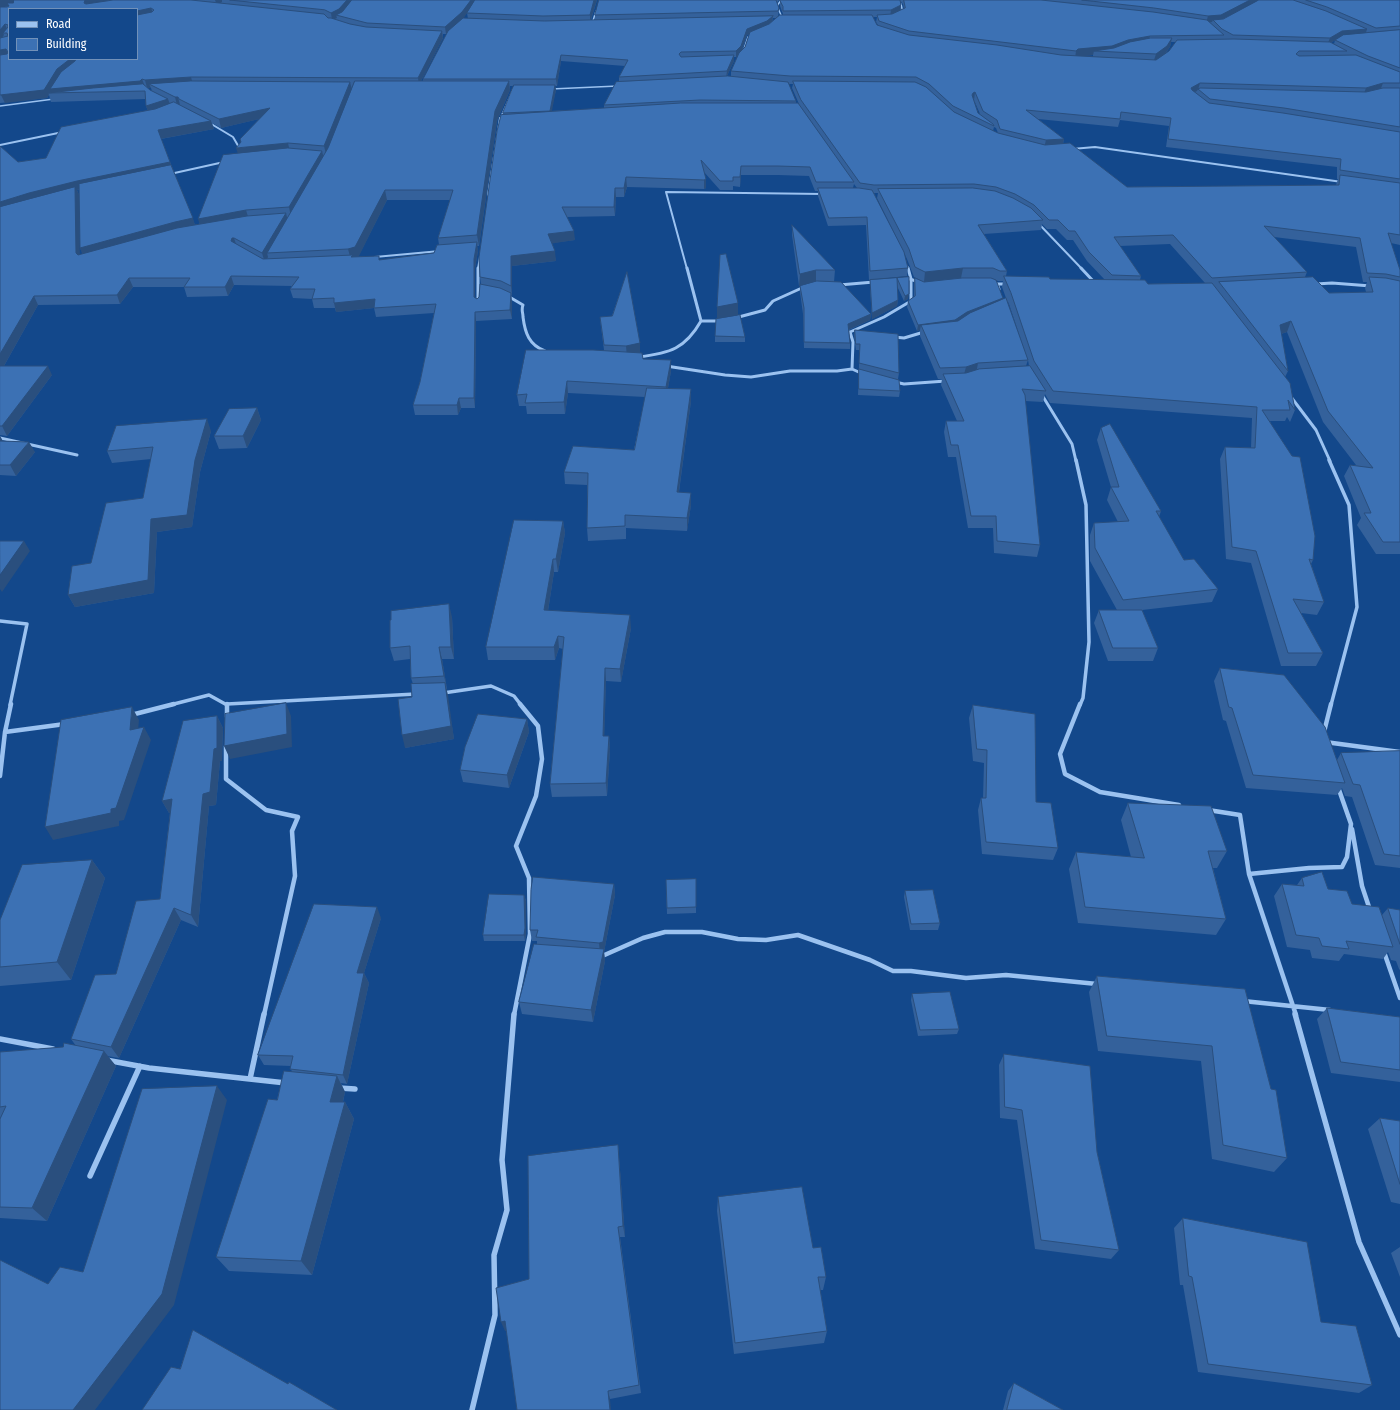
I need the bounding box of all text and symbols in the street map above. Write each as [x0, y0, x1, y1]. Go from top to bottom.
legend [8, 8, 138, 60]
text: Road [46, 17, 71, 31]
text: Building [46, 37, 86, 51]

